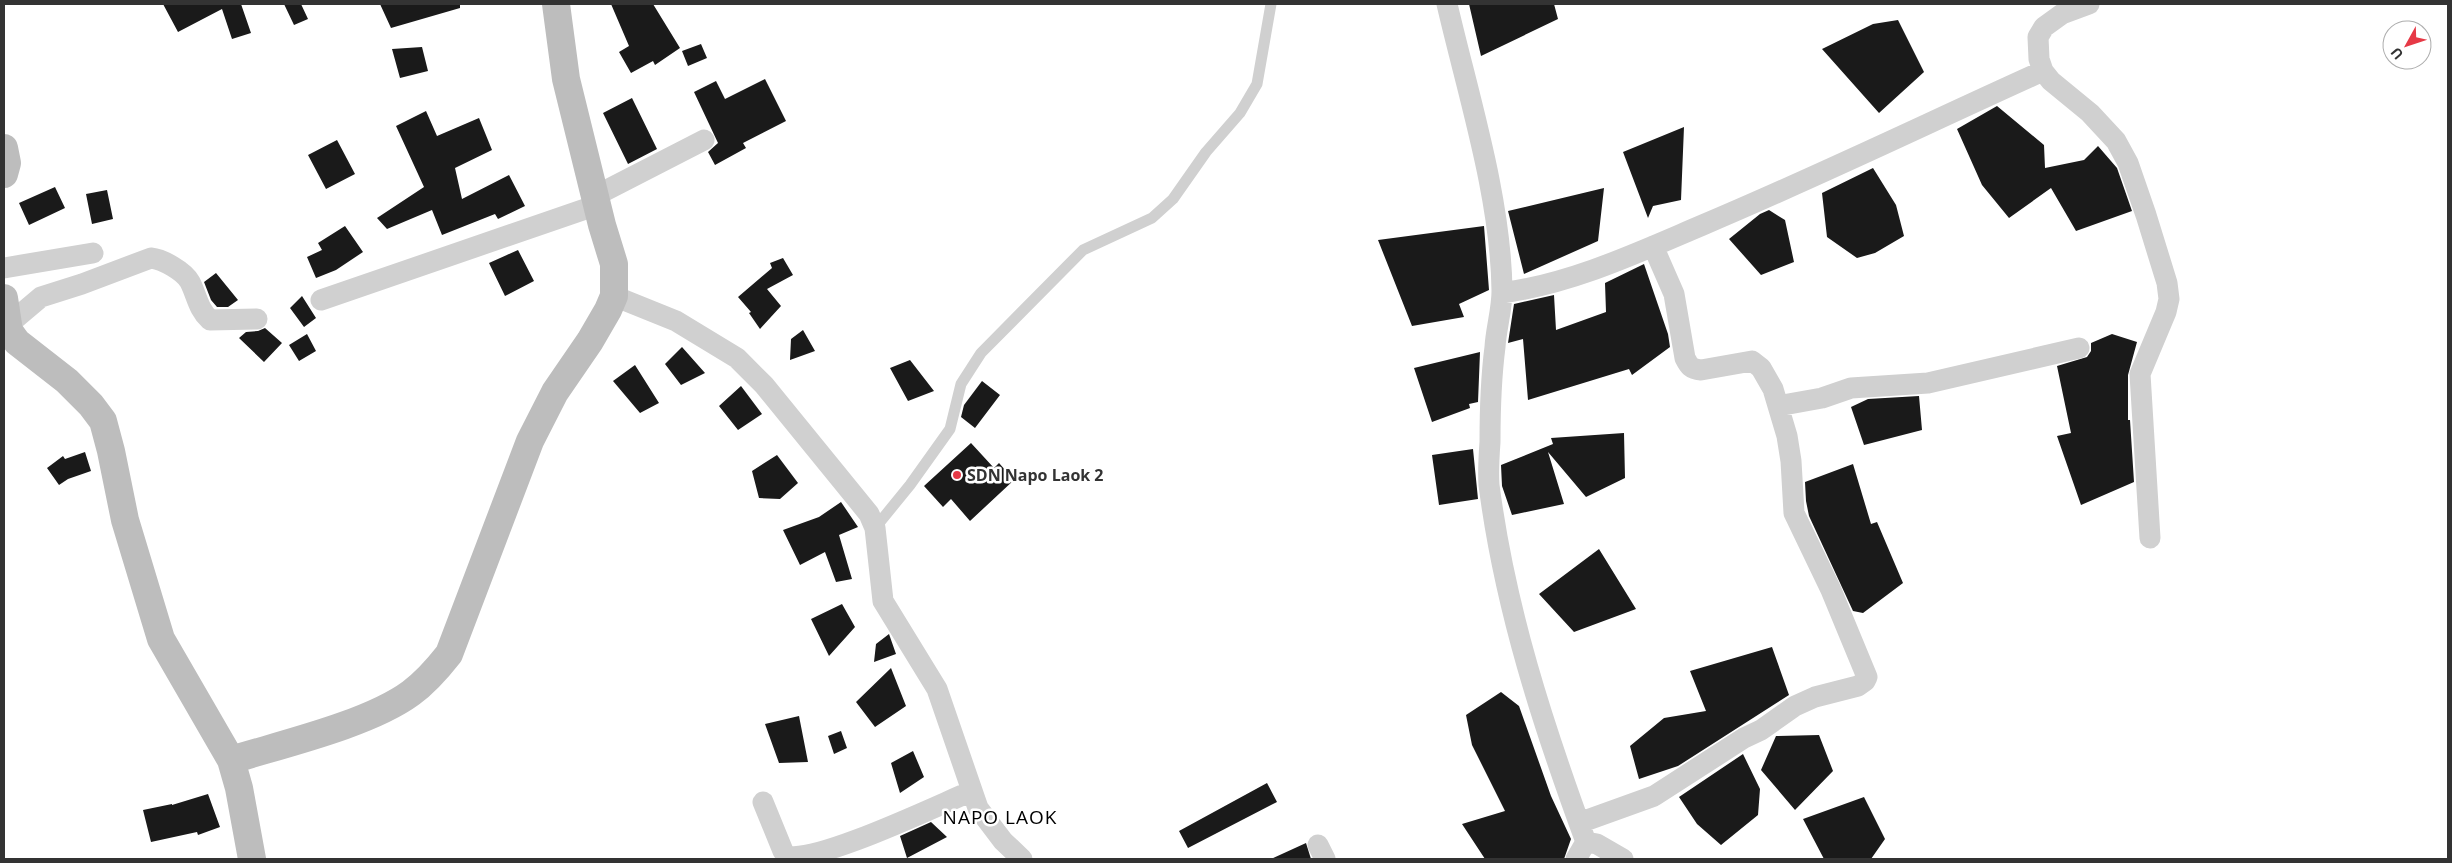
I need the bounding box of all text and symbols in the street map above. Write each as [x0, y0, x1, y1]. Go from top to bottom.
north arrow [2382, 20, 2432, 70]
text: U [2386, 44, 2407, 64]
place label: SDN Napo Laok 2 [967, 464, 1104, 486]
marker: SDN Napo Laok 2 [951, 469, 963, 481]
district label: NAPO LAOK [943, 804, 1057, 830]

